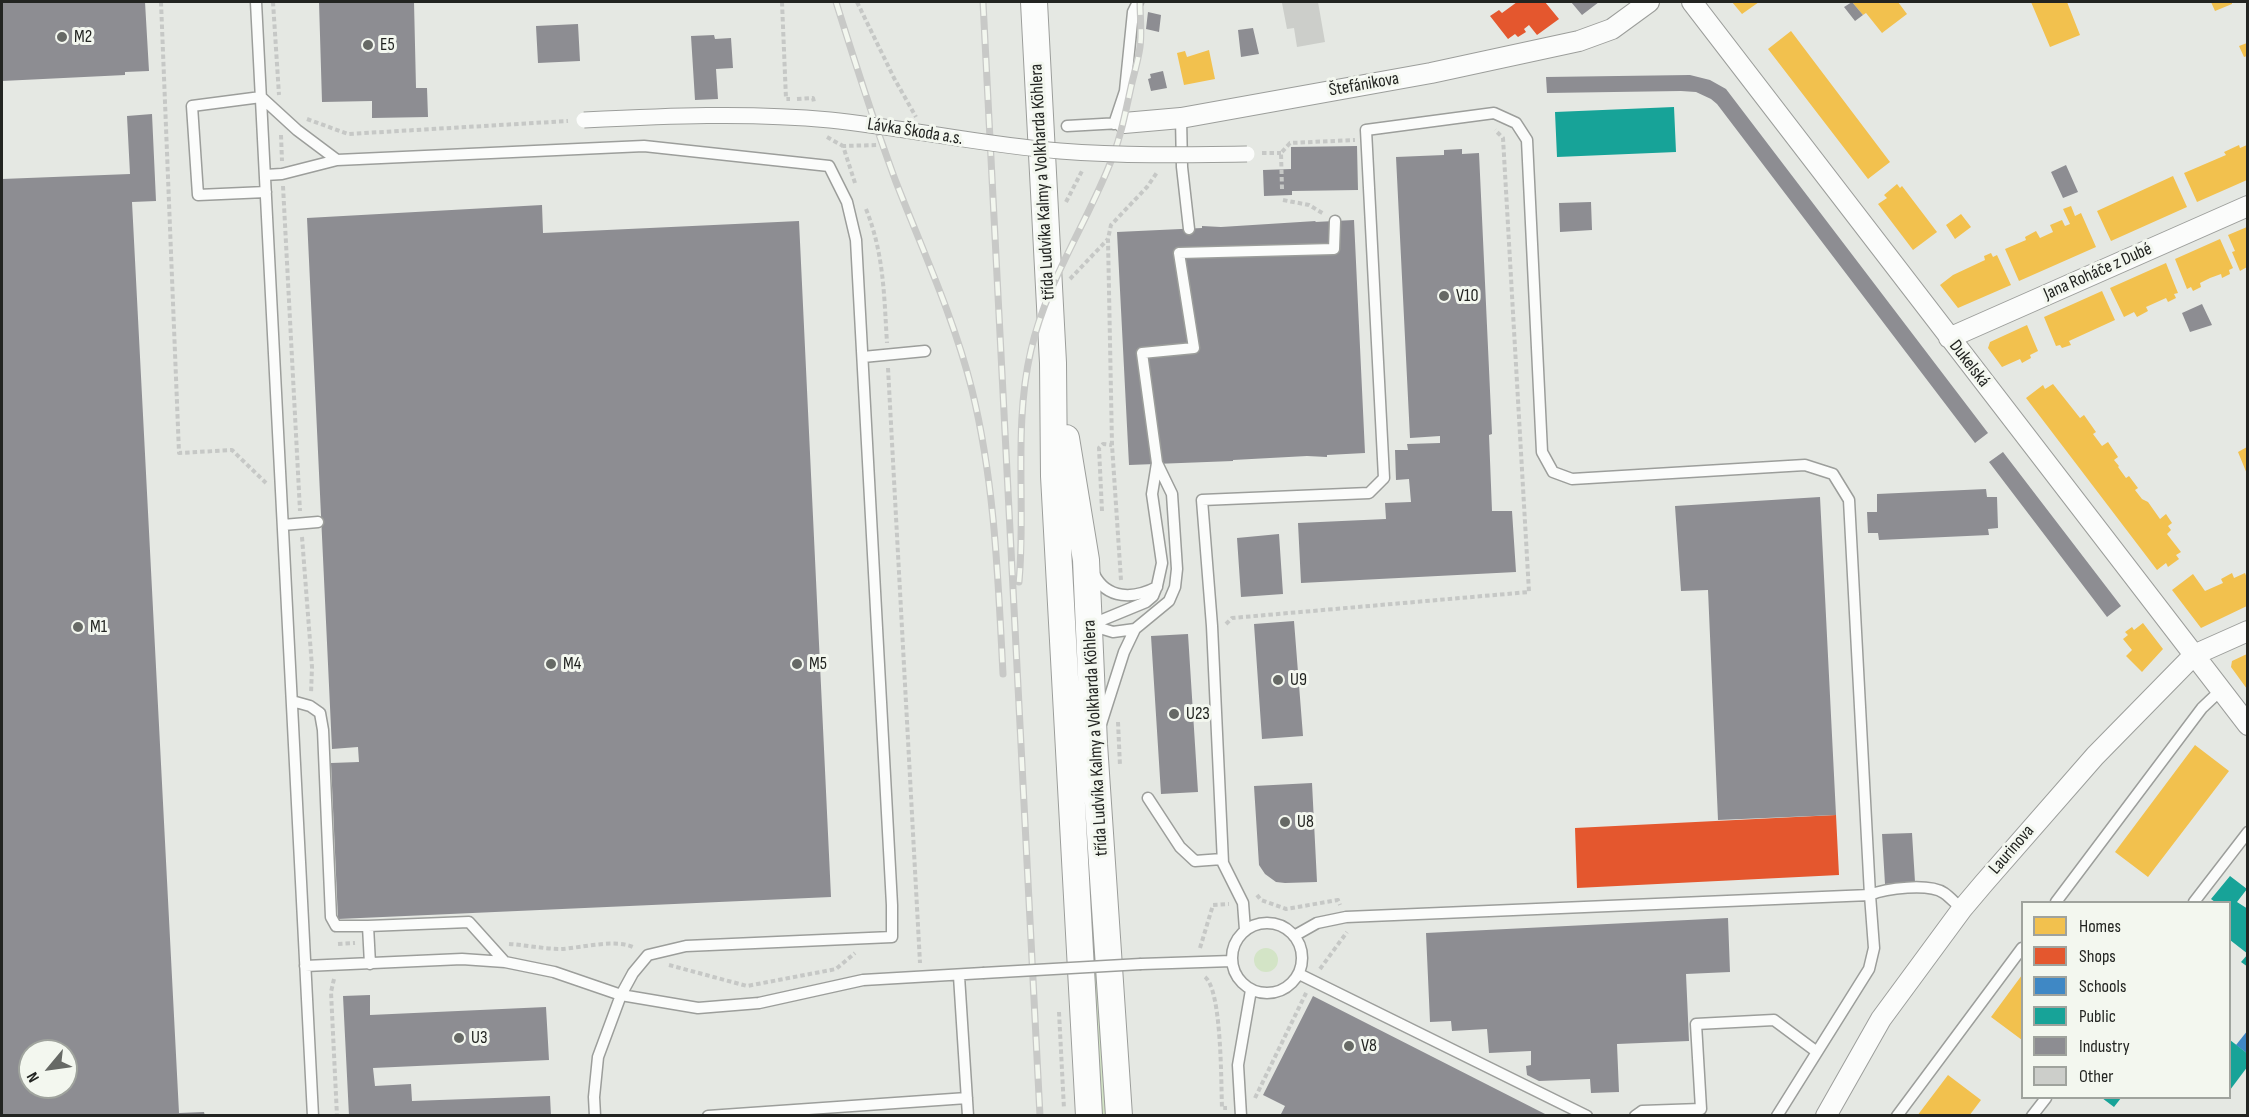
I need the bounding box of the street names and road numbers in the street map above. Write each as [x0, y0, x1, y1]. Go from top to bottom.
street label: třída Ludvíka Kalmy a Volkharda Köhlera [1026, 63, 1060, 301]
street label: Štefánikova [1327, 68, 1401, 102]
street label: Lávka Škoda a.s. [866, 114, 964, 150]
street label: Jana Roháče z Dubé [2041, 239, 2155, 305]
street label: Dukelská [1944, 336, 1994, 392]
street label: třída Ludvíka Kalmy a Volkharda Köhlera [1079, 619, 1113, 857]
street label: Laurinova [1985, 821, 2039, 879]

